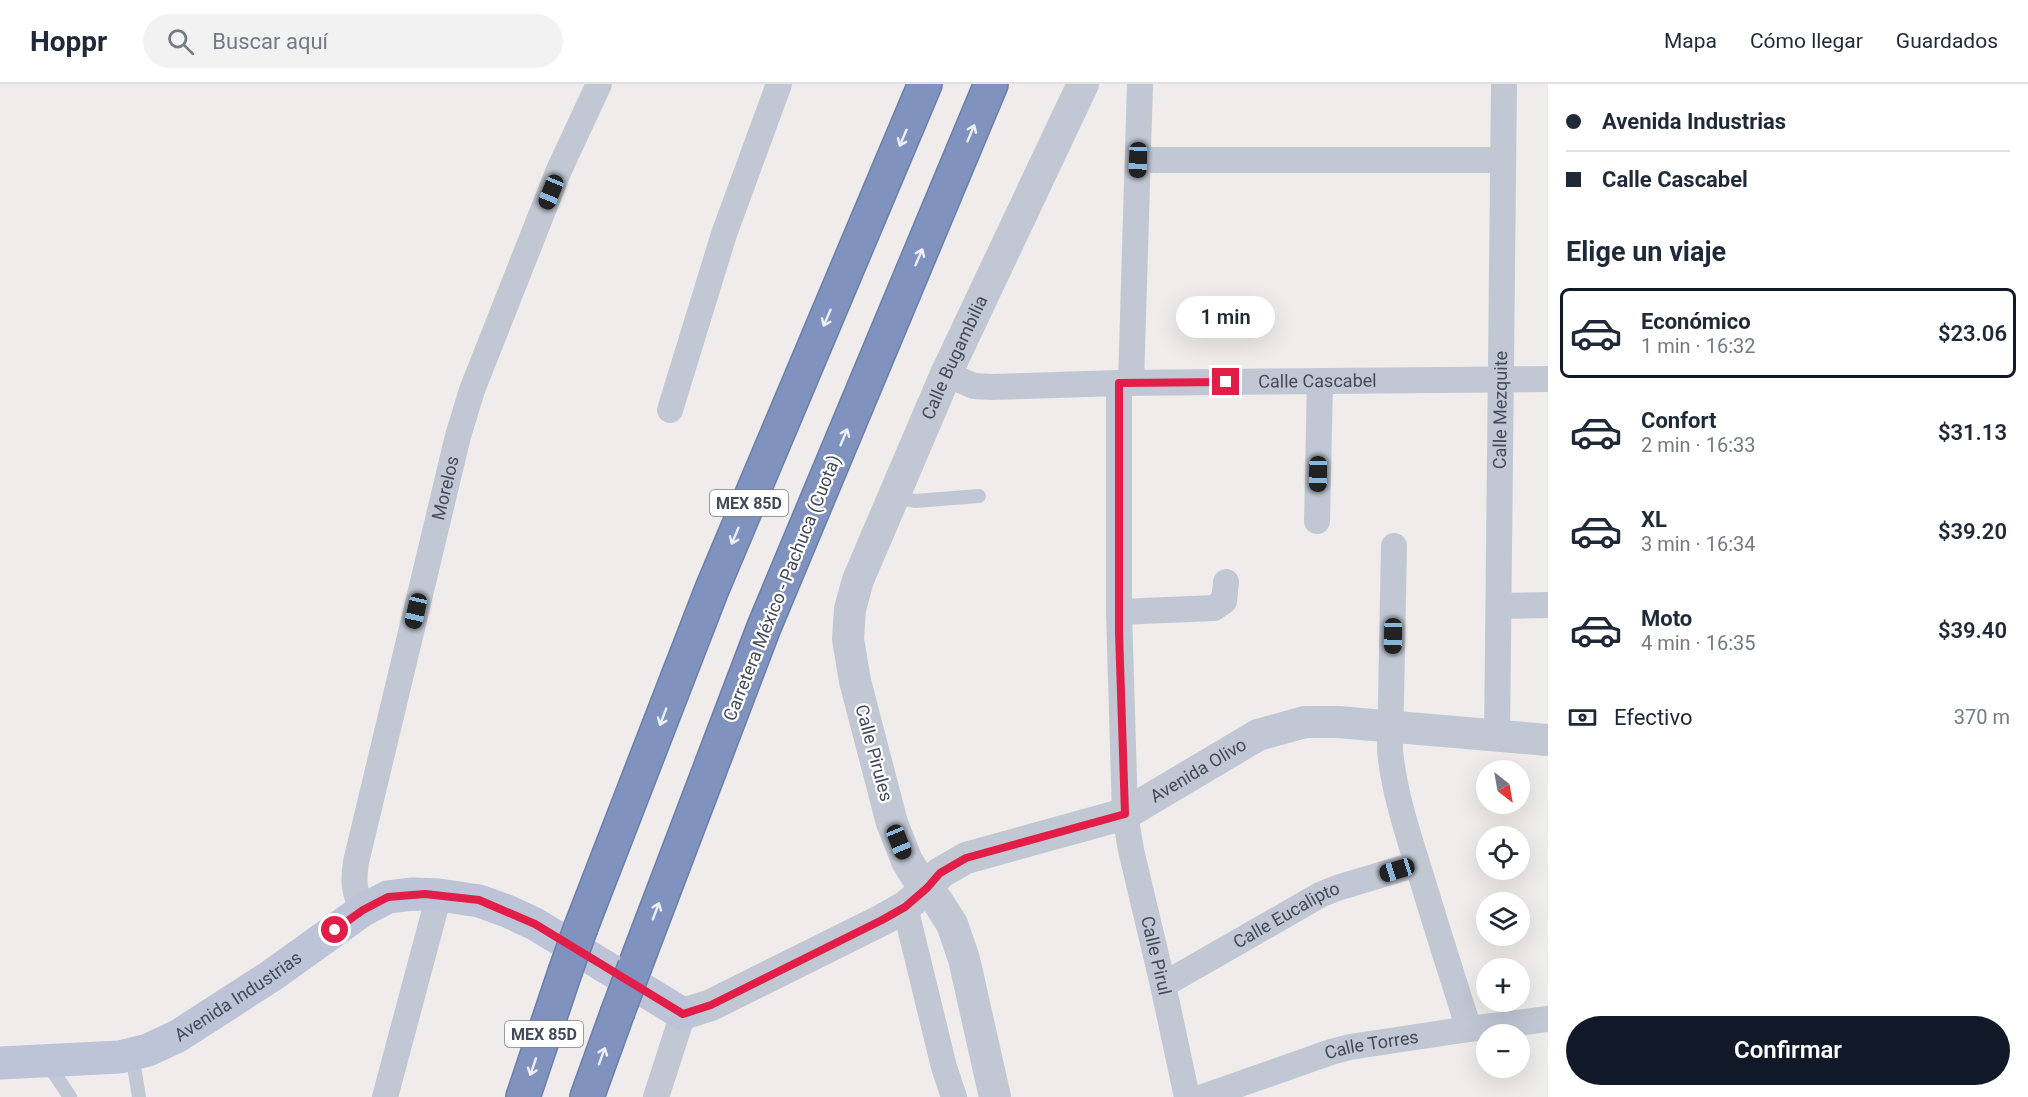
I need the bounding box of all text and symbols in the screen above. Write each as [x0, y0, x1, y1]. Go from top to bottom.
search box [143, 14, 563, 68]
text: Hoppr [30, 25, 107, 58]
icon: search [164, 25, 197, 58]
text: Buscar aquí [212, 29, 328, 54]
text: Mapa [1664, 29, 1717, 53]
text: Cómo llegar [1750, 29, 1863, 53]
text: Guardados [1896, 29, 1998, 53]
text: Avenida Industrias [1602, 109, 1786, 134]
one-way arrow [966, 124, 977, 143]
one-way arrow [896, 129, 907, 147]
car [1128, 142, 1148, 178]
text: Calle Cascabel [1602, 167, 1748, 192]
car [536, 172, 566, 212]
text: Elige un viaje [1566, 236, 1726, 268]
one-way arrow [914, 248, 925, 267]
street label: Calle Bugambilia [917, 292, 992, 423]
callout: 1 min [1176, 295, 1276, 337]
text: 1 min [1200, 305, 1251, 329]
icon: car [1569, 306, 1623, 360]
one-way arrow [821, 308, 832, 326]
text: Económico [1641, 309, 1751, 334]
text: $23.06 [1938, 321, 2007, 346]
text: 1 min · 16:32 [1641, 334, 1756, 358]
street label: Calle Mezquite [1489, 351, 1511, 469]
route end [1212, 368, 1239, 395]
street label: Calle Cascabel [1258, 370, 1377, 392]
icon: car [1569, 405, 1623, 459]
text: Confort [1641, 408, 1716, 433]
text: $31.13 [1938, 420, 2007, 445]
one-way arrow [838, 428, 850, 446]
text: 2 min · 16:33 [1641, 433, 1756, 457]
street label: Carretera México - Pachuca (Cuota) [718, 452, 846, 724]
street label: Morelos [427, 454, 463, 522]
car [1309, 456, 1327, 492]
road number: MEX 85D [710, 490, 788, 516]
icon: car [1569, 504, 1623, 558]
text: XL [1641, 507, 1667, 532]
text: $39.20 [1938, 519, 2007, 544]
one-way arrow [729, 526, 740, 545]
text: 3 min · 16:34 [1641, 532, 1756, 556]
car [403, 591, 429, 631]
icon: car [1569, 603, 1623, 657]
text: Moto [1641, 606, 1692, 631]
car [1384, 618, 1402, 654]
text: $39.40 [1938, 618, 2007, 643]
text: 4 min · 16:35 [1641, 631, 1756, 655]
icon: cash [1566, 701, 1599, 734]
street label: Calle Pirules [851, 702, 897, 804]
text: Efectivo [1614, 705, 1692, 730]
text: 370 m [1954, 705, 2010, 729]
one-way arrow [656, 707, 667, 726]
street label: Avenida Olivo [1146, 733, 1250, 807]
north arrow [1476, 760, 1530, 814]
map controls [1476, 760, 1530, 1078]
car [884, 822, 914, 862]
button: locate [1476, 826, 1530, 880]
car [1377, 856, 1417, 884]
street label: Calle Eucalipto [1229, 877, 1343, 953]
button: layers [1476, 892, 1530, 946]
one-way arrow [651, 902, 662, 921]
street label: Calle Pirul [1137, 914, 1176, 997]
route start [321, 916, 348, 943]
street label: Avenida Industrias [170, 947, 305, 1046]
button: + [1476, 958, 1530, 1012]
button: Confirmar [1566, 1016, 2010, 1085]
road number: MEX 85D [505, 1021, 583, 1047]
button: − [1476, 1024, 1530, 1078]
street label: Calle Torres [1322, 1026, 1420, 1063]
one-way arrow [598, 1047, 609, 1065]
one-way arrow [526, 1057, 537, 1076]

